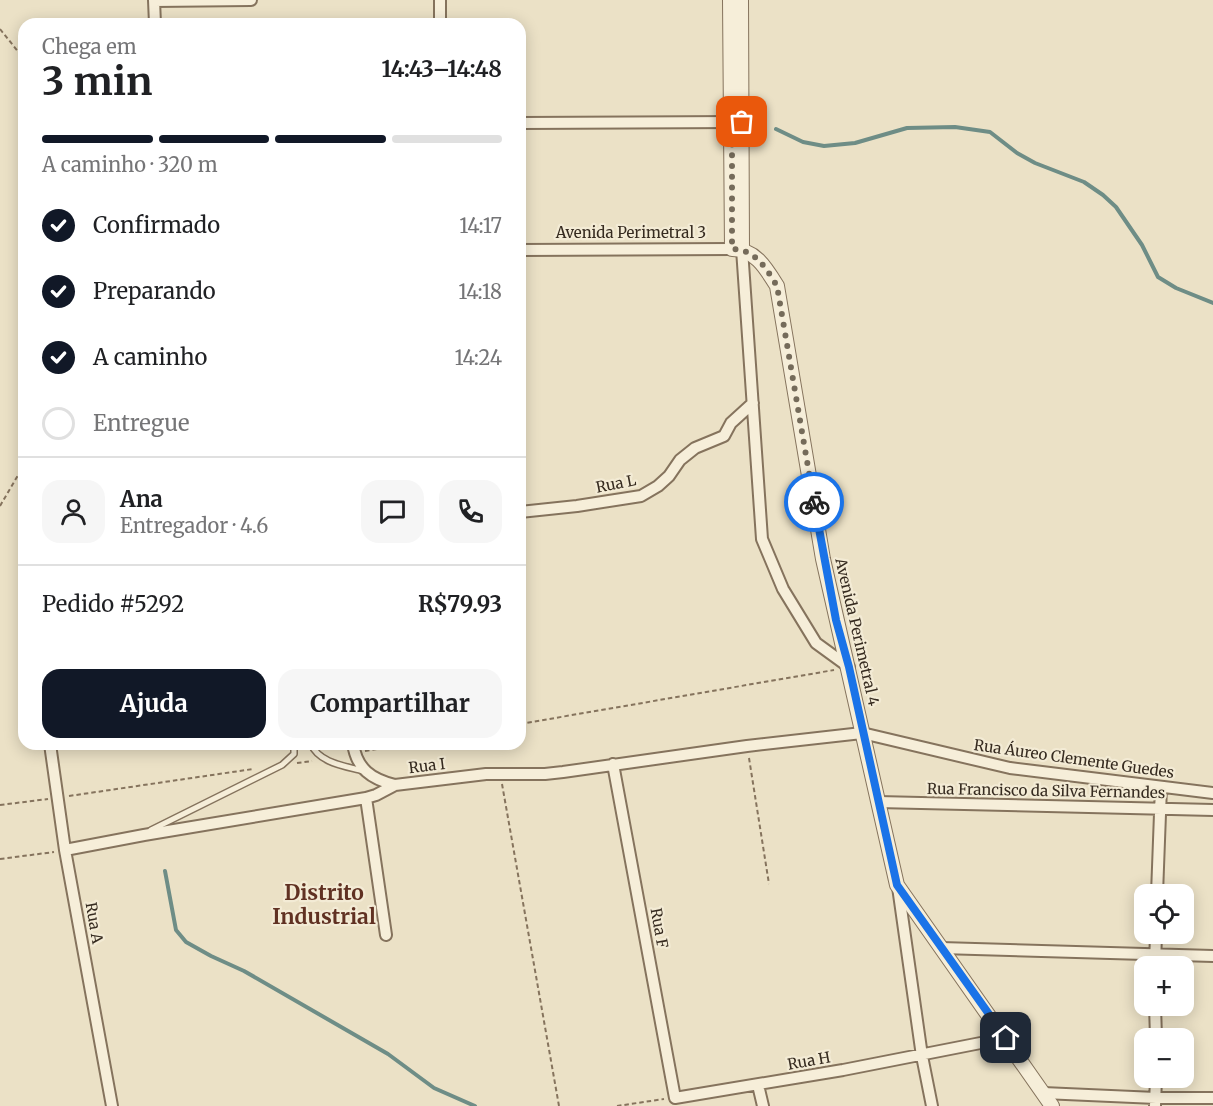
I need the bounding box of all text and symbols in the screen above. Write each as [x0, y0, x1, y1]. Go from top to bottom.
text: Chega em [42, 34, 137, 59]
text: 14:43–14:48 [382, 55, 502, 83]
text: 3 min [42, 57, 152, 106]
pin [716, 96, 767, 147]
icon: bag [725, 105, 758, 138]
text: A caminho · 320 m [42, 152, 218, 177]
icon: check [42, 209, 75, 242]
text: Confirmado [93, 211, 220, 239]
text: 14:17 [459, 213, 502, 238]
street label: Avenida Perimetral 3 [555, 223, 706, 242]
icon: check [42, 275, 75, 308]
text: Preparando [93, 277, 216, 305]
text: 14:18 [458, 279, 502, 304]
icon: check [42, 341, 75, 374]
text: A caminho [93, 343, 207, 371]
text: 14:24 [455, 345, 502, 370]
text: Entregue [93, 409, 189, 437]
street label: Rua L [594, 470, 638, 497]
courier [784, 472, 844, 532]
button: person [42, 480, 105, 543]
button: chat [361, 480, 424, 543]
button: phone [439, 480, 502, 543]
text: Ana [120, 485, 163, 513]
icon: bike [798, 486, 831, 519]
text: Entregador · 4.6 [120, 513, 268, 538]
street label: Avenida Perimetral 4 [831, 555, 884, 708]
text: Pedido #5292 [42, 590, 184, 618]
text: R$79.93 [418, 590, 502, 618]
button: Ajuda [42, 669, 266, 738]
button: Compartilhar [278, 669, 502, 738]
street label: Rua Áureo Clemente Guedes [973, 734, 1175, 782]
street label: Rua I [408, 754, 446, 777]
street label: Rua Francisco da Silva Fernandes [927, 779, 1165, 802]
district label: Distrito Industrial [272, 879, 376, 930]
map controls [1134, 884, 1194, 1088]
button: locate [1134, 884, 1194, 944]
street label: Rua A [82, 901, 108, 946]
street label: Rua F [647, 906, 672, 949]
button: + [1134, 956, 1194, 1016]
pin [980, 1012, 1031, 1063]
icon: home [989, 1021, 1022, 1054]
button: − [1134, 1028, 1194, 1088]
street label: Rua H [786, 1047, 832, 1074]

